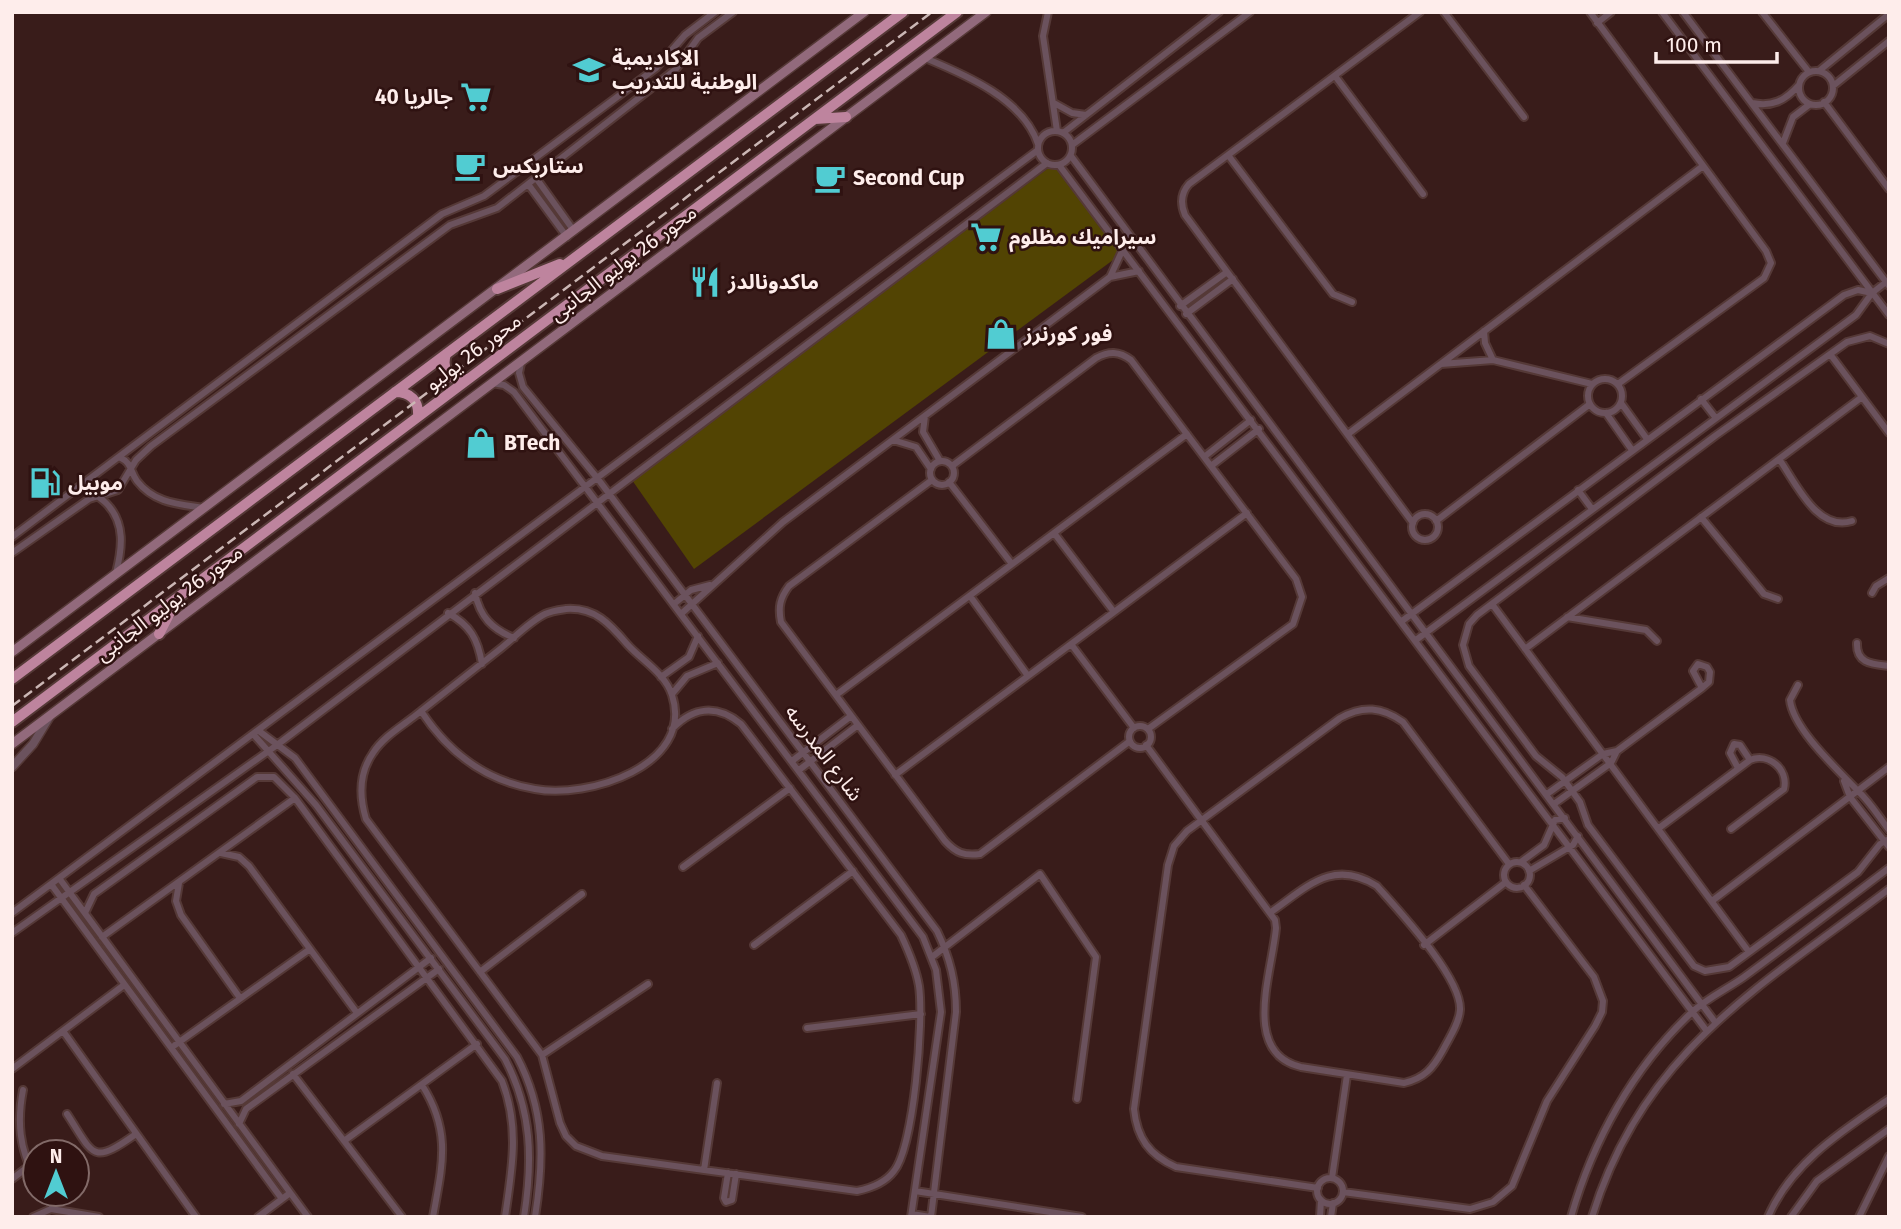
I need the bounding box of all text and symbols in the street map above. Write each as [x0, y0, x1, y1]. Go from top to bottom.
scale bar [1656, 21, 1777, 65]
text: 100 m [1666, 32, 1722, 58]
place label: الاكاديمية الوطنية للتدريب [612, 45, 757, 95]
school or university icon: الاكاديمية الوطنية للتدريب [572, 53, 606, 87]
supermarket icon: جالريا 40 [459, 80, 493, 114]
place label: جالريا 40 [375, 84, 453, 110]
cafe icon: ستاربكس [453, 149, 487, 183]
place label: ستاربكس [493, 153, 584, 179]
cafe icon: Second Cup [813, 161, 847, 195]
place label: Second Cup [853, 165, 965, 191]
street label: محور 26 يوليو الجانبى [544, 199, 702, 327]
supermarket icon: سيراميك مظلوم [969, 220, 1003, 254]
place label: سيراميك مظلوم [1009, 224, 1156, 253]
restaurant icon: ماكدونالدز [688, 265, 722, 299]
place label: ماكدونالدز [727, 269, 819, 295]
street label: محور 26 يوليو [420, 307, 526, 397]
shop icon: فور كورنرز [984, 317, 1018, 351]
place label: فور كورنرز [1023, 321, 1112, 347]
shop icon: BTech [464, 426, 498, 460]
place label: BTech [504, 430, 561, 456]
fuel station icon: موبيل [28, 466, 62, 500]
place label: موبيل [68, 470, 123, 496]
street label: محور 26 يوليو الجانبى [90, 539, 248, 667]
street label: شارع المدرسه [778, 700, 869, 808]
north arrow [21, 1138, 91, 1208]
text: N [50, 1145, 62, 1168]

